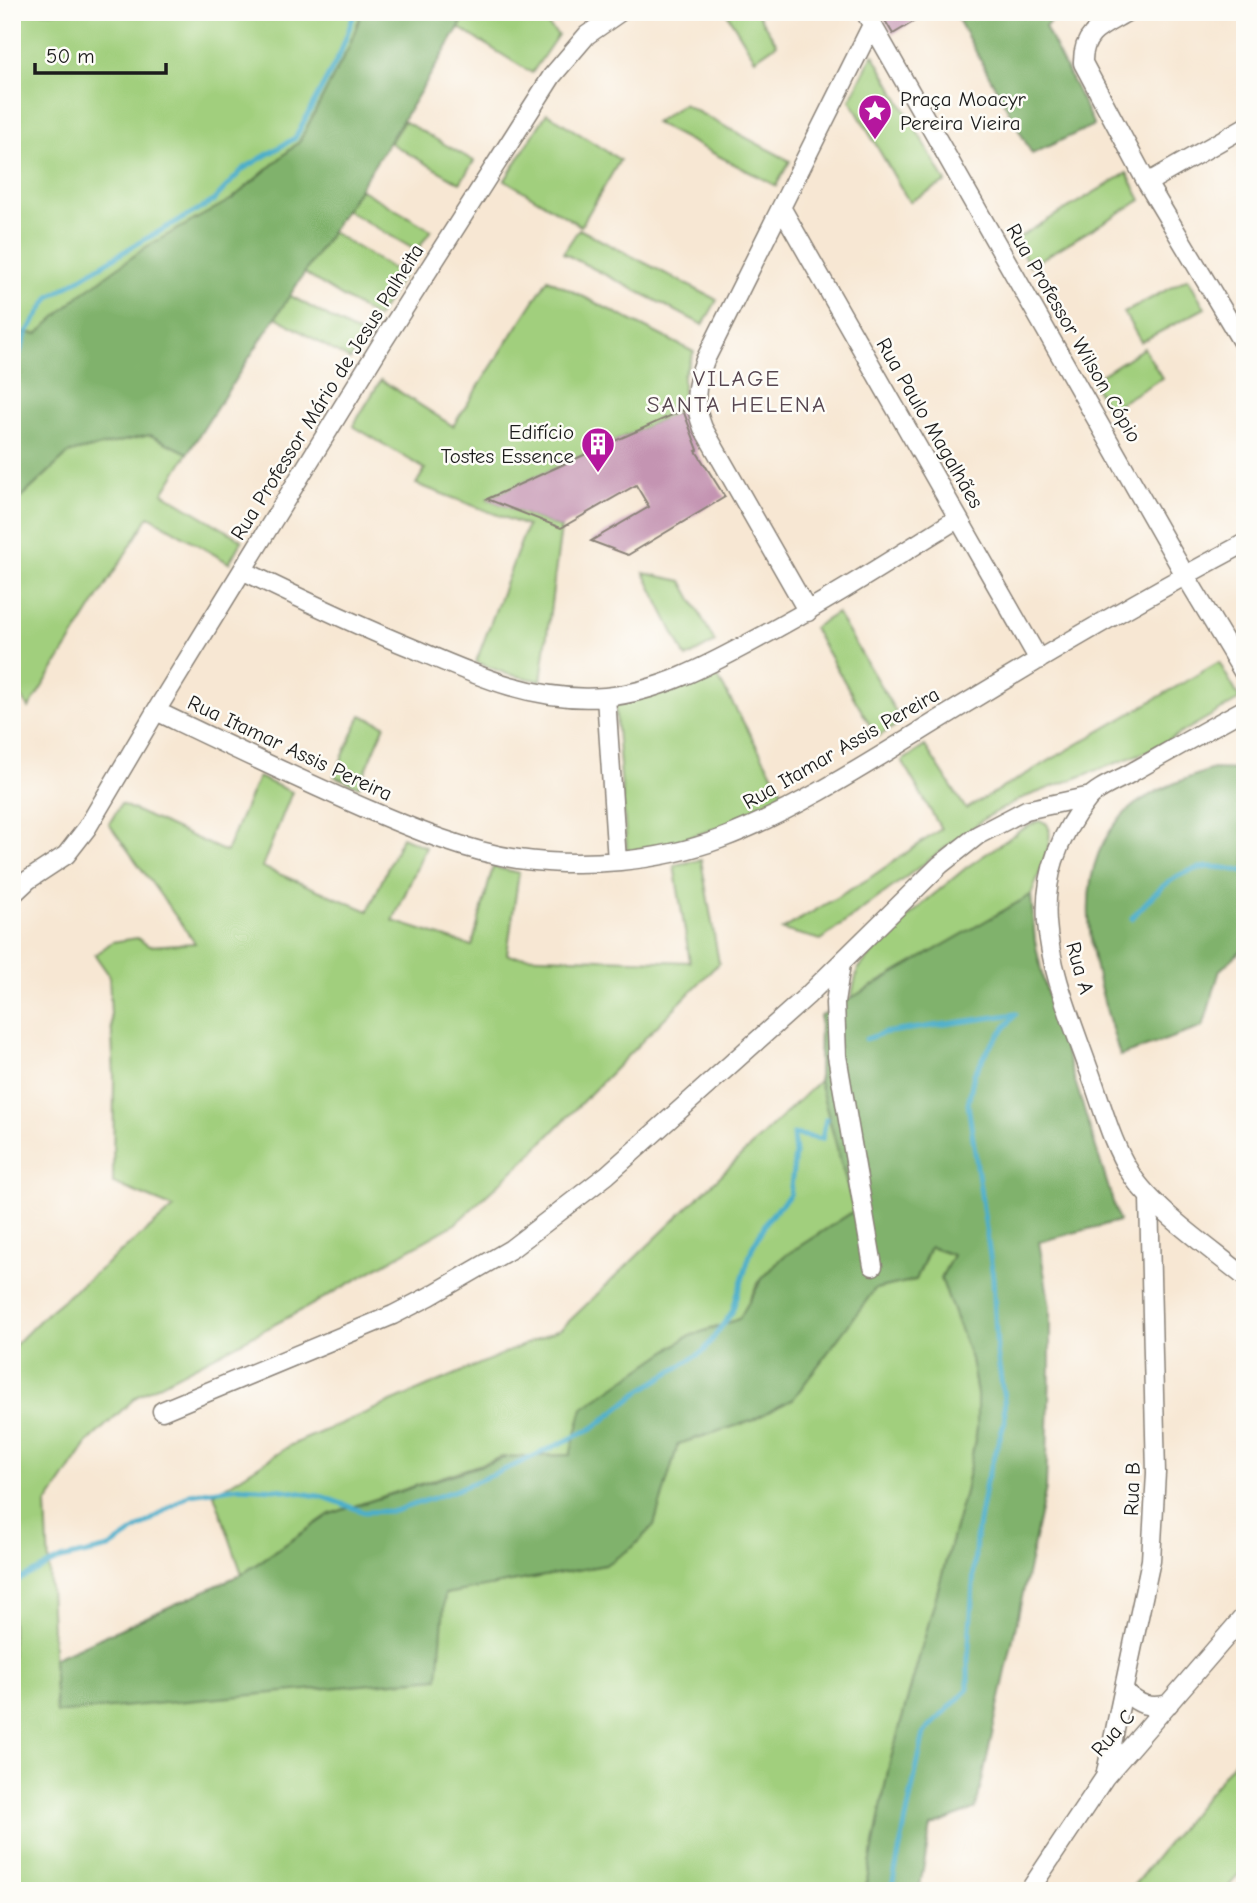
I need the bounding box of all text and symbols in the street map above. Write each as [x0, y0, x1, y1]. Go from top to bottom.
scale bar [35, 32, 166, 76]
text: 50 m [46, 44, 95, 68]
place label: Praça Moacyr Pereira Vieira [900, 87, 1027, 135]
place icon: Praça Moacyr Pereira Vieira [856, 92, 894, 141]
street label: Rua Professor Wilson Cópio [1001, 219, 1147, 447]
street label: Rua Professor Mário de Jesus Palheita [226, 240, 428, 544]
street label: Rua Paulo Magalhães [871, 334, 989, 512]
district label: VILAGE SANTA HELENA [647, 365, 827, 418]
place label: Edifício Tostes Essence [441, 420, 574, 468]
building icon: Edifício Tostes Essence [579, 425, 617, 474]
street label: Rua Itamar Assis Pereira [739, 682, 943, 814]
street label: Rua Itamar Assis Pereira [184, 690, 396, 806]
street label: Rua A [1061, 939, 1099, 997]
street label: Rua B [1119, 1462, 1145, 1516]
street label: Rua C [1086, 1705, 1140, 1761]

